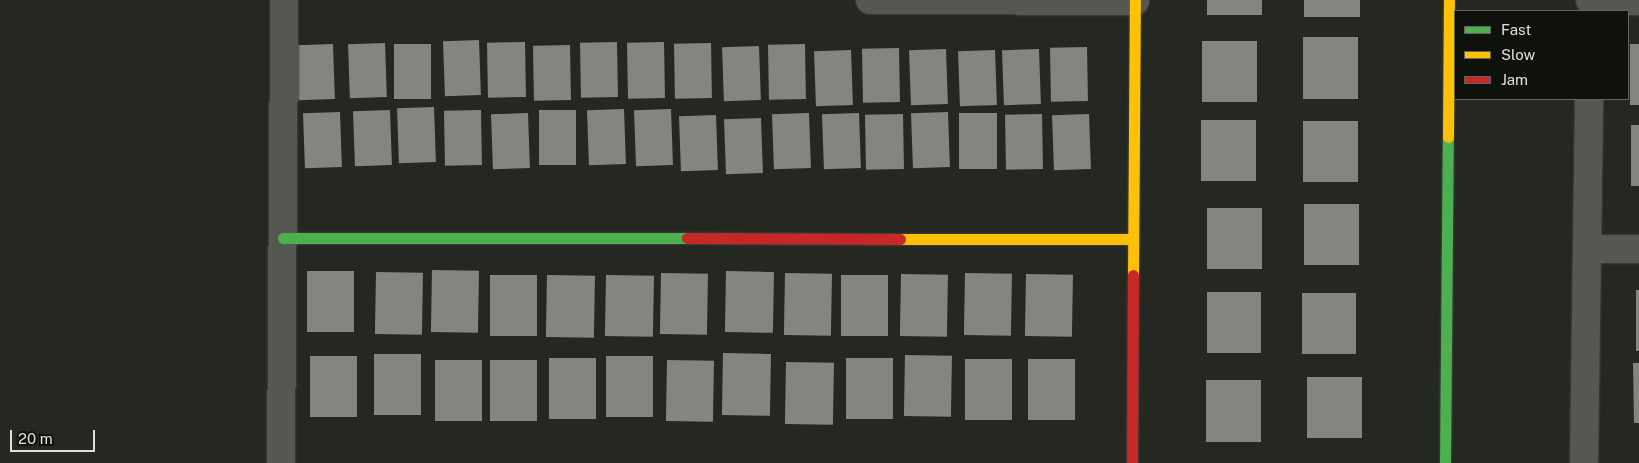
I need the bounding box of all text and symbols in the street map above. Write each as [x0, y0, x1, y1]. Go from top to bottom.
legend [1454, 10, 1629, 100]
text: Fast [1501, 21, 1531, 38]
text: Slow [1501, 46, 1535, 63]
text: Jam [1501, 71, 1528, 88]
scale bar [12, 420, 98, 452]
text: 20 m [18, 430, 53, 447]

